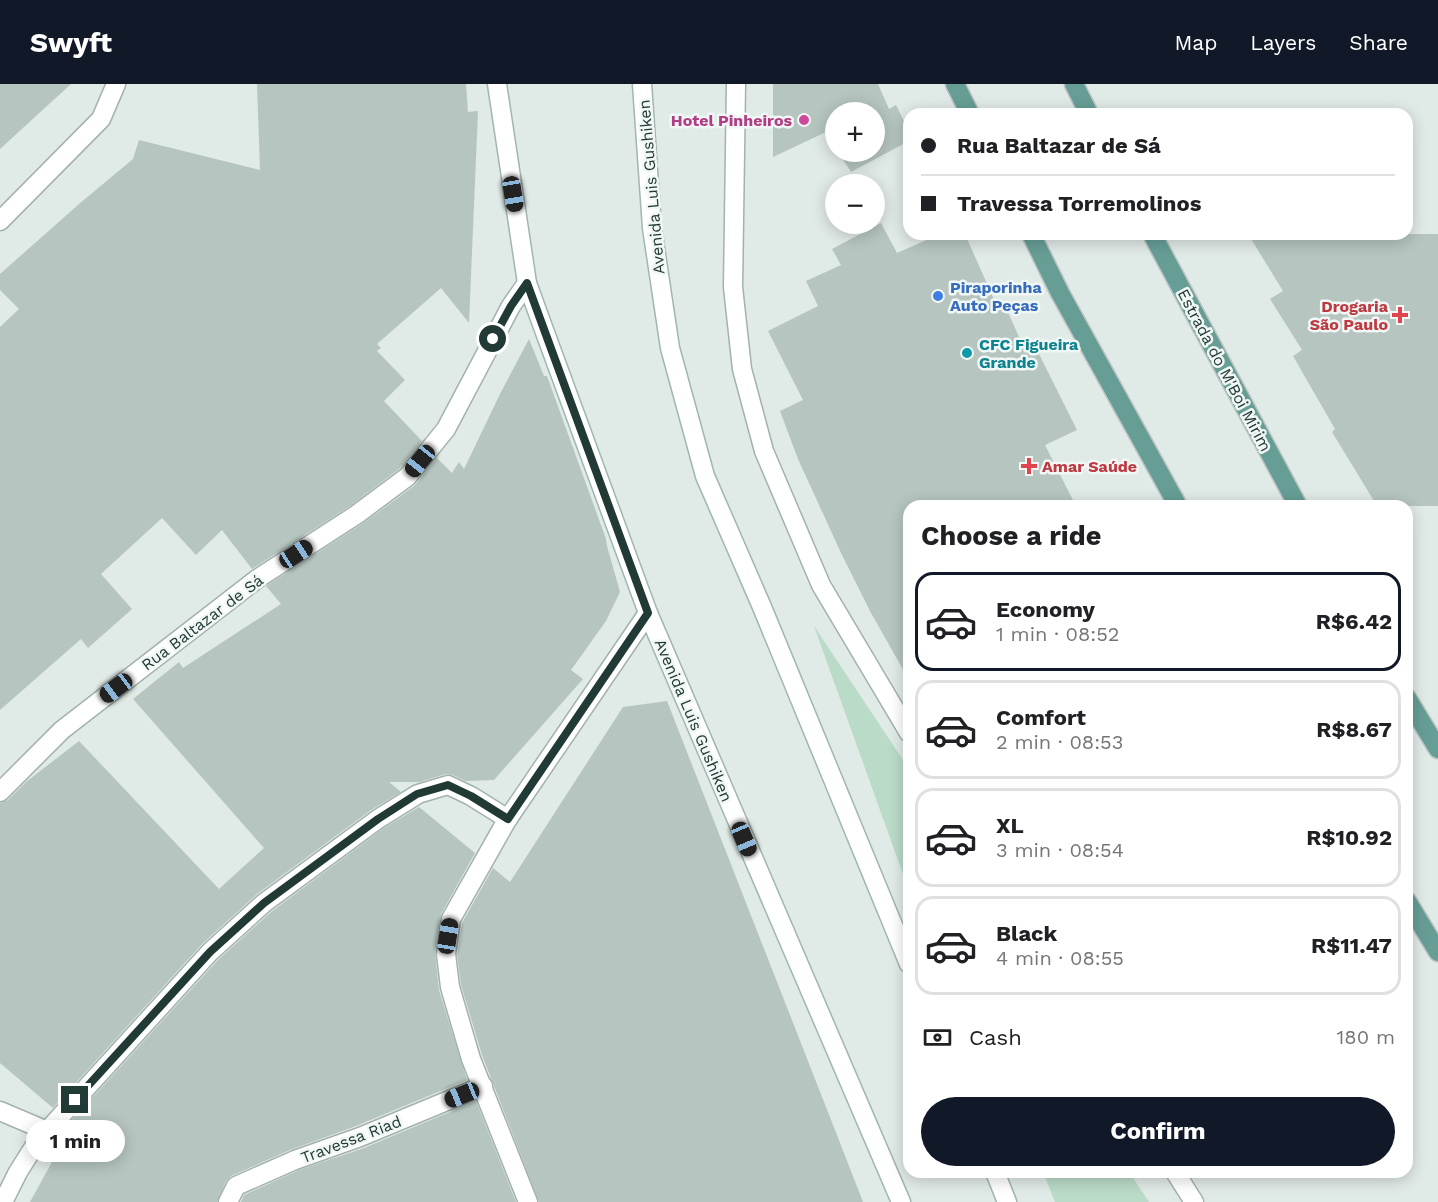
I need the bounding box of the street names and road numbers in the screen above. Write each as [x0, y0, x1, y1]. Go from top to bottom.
street label: Avenida Luis Gushiken [634, 99, 669, 275]
street label: Estrada do M'Boi Mirim [1174, 286, 1275, 455]
street label: Rua Baltazar de Sá [138, 570, 267, 674]
street label: Avenida Luis Gushiken [651, 636, 737, 805]
street label: Travessa Riad [298, 1112, 404, 1167]

